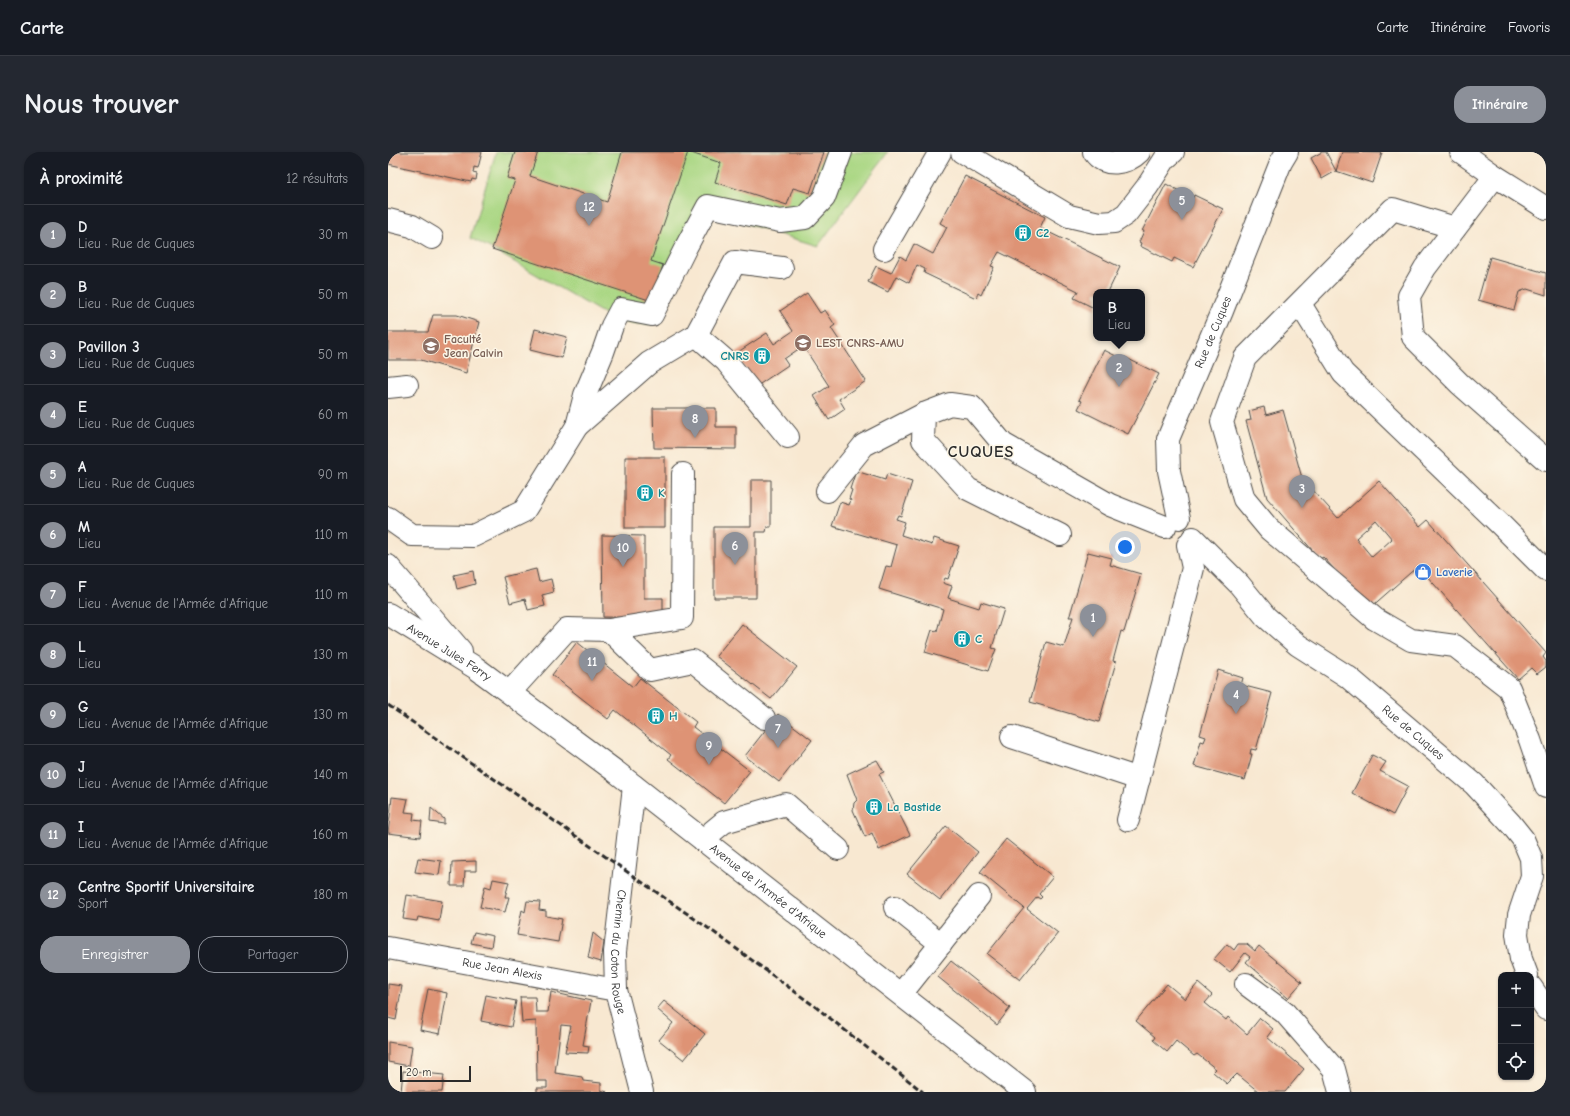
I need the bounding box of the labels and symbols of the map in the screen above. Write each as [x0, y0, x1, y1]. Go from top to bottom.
pin: 5 [1169, 187, 1195, 220]
pin: 12 [576, 193, 602, 226]
building icon: C2 [1013, 223, 1033, 243]
place label: C2 [1036, 226, 1049, 240]
street label: Rue de Cuques [1192, 294, 1234, 370]
place label: Faculté Jean Calvin [444, 332, 503, 360]
school or university icon: LEST CNRS-AMU [793, 333, 813, 353]
school or university icon: Faculté Jean Calvin [421, 336, 441, 356]
place label: LEST CNRS-AMU [816, 336, 904, 350]
building icon: CNRS [752, 346, 772, 366]
place label: CNRS [720, 349, 749, 363]
pin: 2 [1106, 354, 1132, 387]
pin: 8 [682, 405, 708, 438]
district label: CUQUES [948, 443, 1014, 461]
pin: 3 [1289, 475, 1315, 508]
building icon: K [635, 483, 655, 503]
place label: K [658, 486, 665, 500]
pin: 6 [722, 532, 748, 565]
pin: 10 [610, 534, 636, 567]
your location [1115, 537, 1135, 557]
shop icon: Laverie [1413, 562, 1433, 582]
place label: Laverie [1436, 565, 1473, 579]
pin: 1 [1080, 604, 1106, 637]
street label: Avenue Jules Ferry [404, 620, 495, 684]
building icon: C [952, 629, 972, 649]
place label: C [975, 632, 982, 646]
pin: 11 [579, 648, 605, 681]
pin: 4 [1223, 681, 1249, 714]
street label: Rue de Cuques [1379, 702, 1447, 762]
building icon: H [646, 706, 666, 726]
place label: H [669, 709, 678, 723]
pin: 7 [765, 715, 791, 748]
pin: 9 [696, 732, 722, 765]
building icon: La Bastide [864, 797, 884, 817]
place label: La Bastide [887, 800, 941, 814]
street label: Avenue de l'Armée d'Afrique [707, 841, 830, 941]
street label: Chemin du Coton Rouge [608, 889, 629, 1016]
street label: Rue Jean Alexis [461, 955, 543, 983]
scale bar [400, 1064, 471, 1083]

